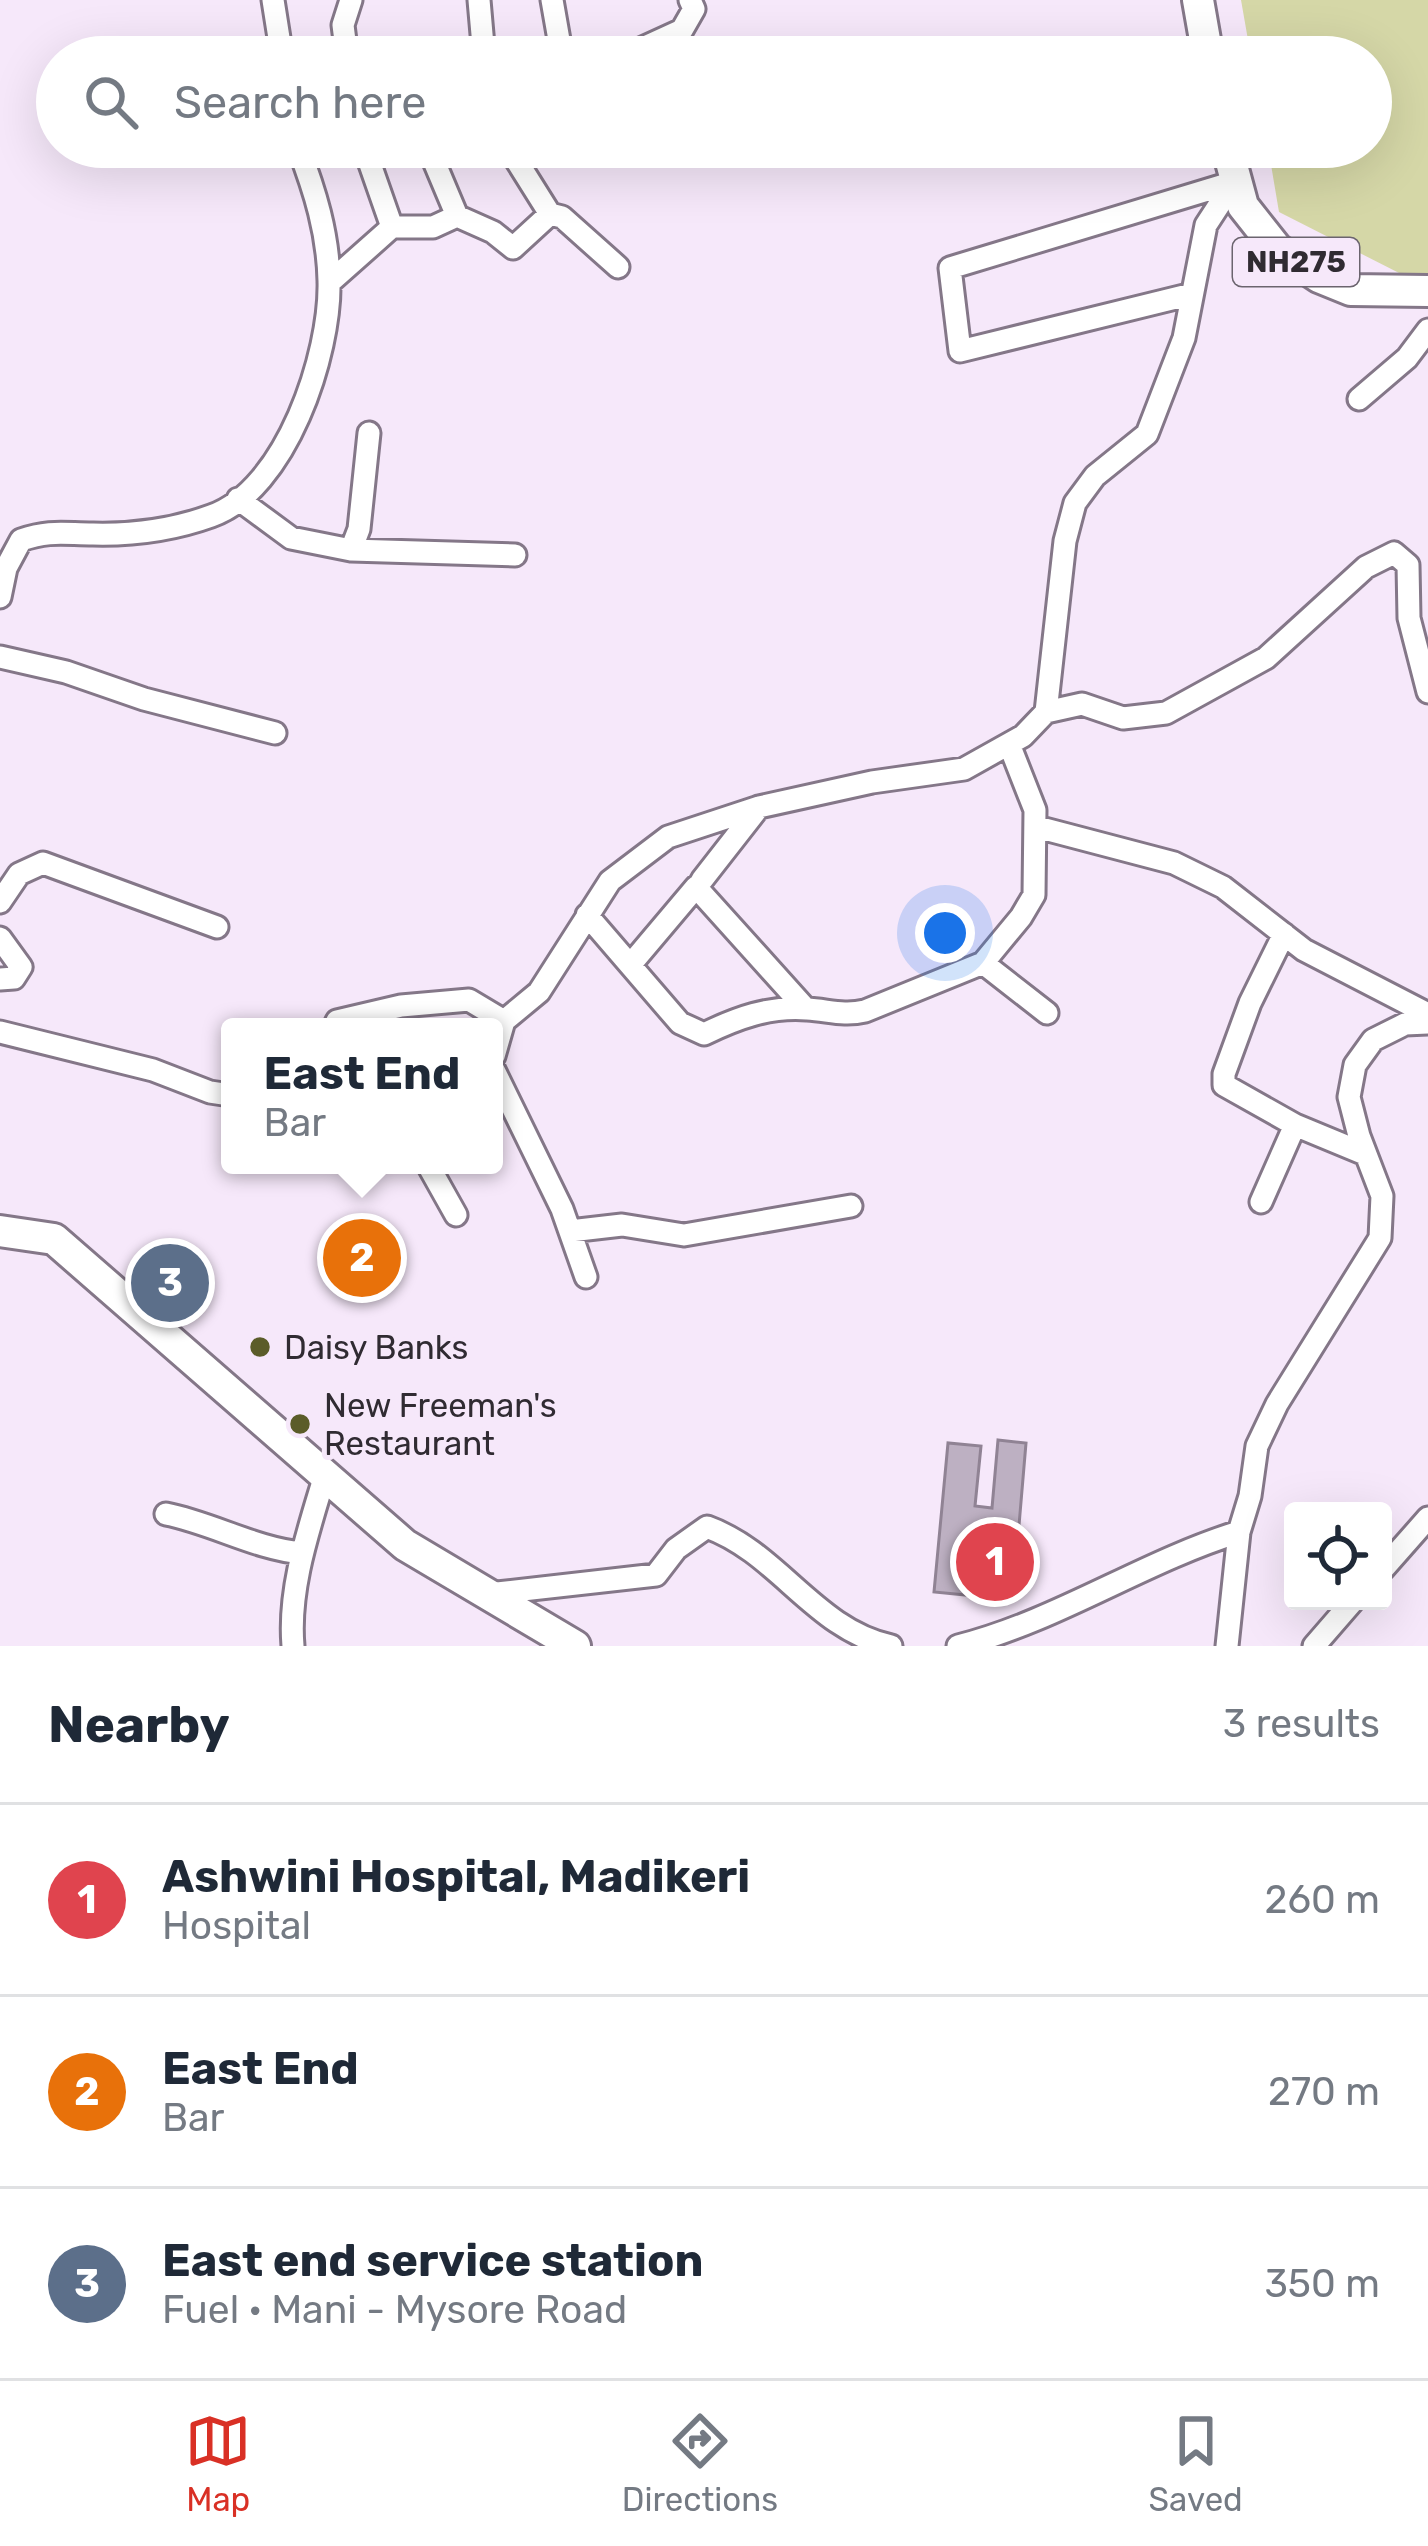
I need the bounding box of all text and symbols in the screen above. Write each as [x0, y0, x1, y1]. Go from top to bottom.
search box [36, 36, 1392, 168]
icon: search [78, 69, 144, 135]
text: Search here [174, 76, 426, 129]
road number: NH275 [1233, 238, 1359, 286]
your location [915, 903, 975, 963]
popup [221, 1018, 503, 1174]
text: East End [264, 1047, 460, 1100]
text: Bar [264, 1100, 326, 1146]
pin: 2 [323, 1213, 401, 1303]
pin: 3 [131, 1238, 209, 1328]
place label: Daisy Banks [284, 1328, 468, 1367]
marker: Daisy Banks [247, 1334, 273, 1360]
place label: New Freeman's Restaurant [324, 1386, 557, 1463]
marker: New Freeman's Restaurant [287, 1411, 313, 1437]
map controls [1284, 1502, 1392, 1610]
button: locate [1284, 1502, 1392, 1610]
pin: 1 [956, 1517, 1034, 1607]
text: Nearby [48, 1694, 230, 1755]
text: 3 results [1223, 1701, 1380, 1747]
text: Ashwini Hospital, Madikeri [162, 1850, 750, 1903]
text: 1 [77, 1877, 97, 1923]
text: 260 m [1265, 1877, 1380, 1923]
text: Hospital [162, 1903, 311, 1949]
text: East End [162, 2042, 359, 2095]
text: 2 [74, 2069, 100, 2115]
text: 270 m [1268, 2069, 1380, 2115]
text: Bar [162, 2095, 224, 2141]
text: East end service station [162, 2234, 703, 2287]
text: 3 [74, 2261, 100, 2307]
text: 350 m [1264, 2261, 1380, 2307]
text: Fuel · Mani - Mysore Road [162, 2287, 627, 2333]
tab: Map [185, 2408, 251, 2519]
tab: Directions [622, 2408, 778, 2519]
tab: Saved [1149, 2408, 1243, 2519]

